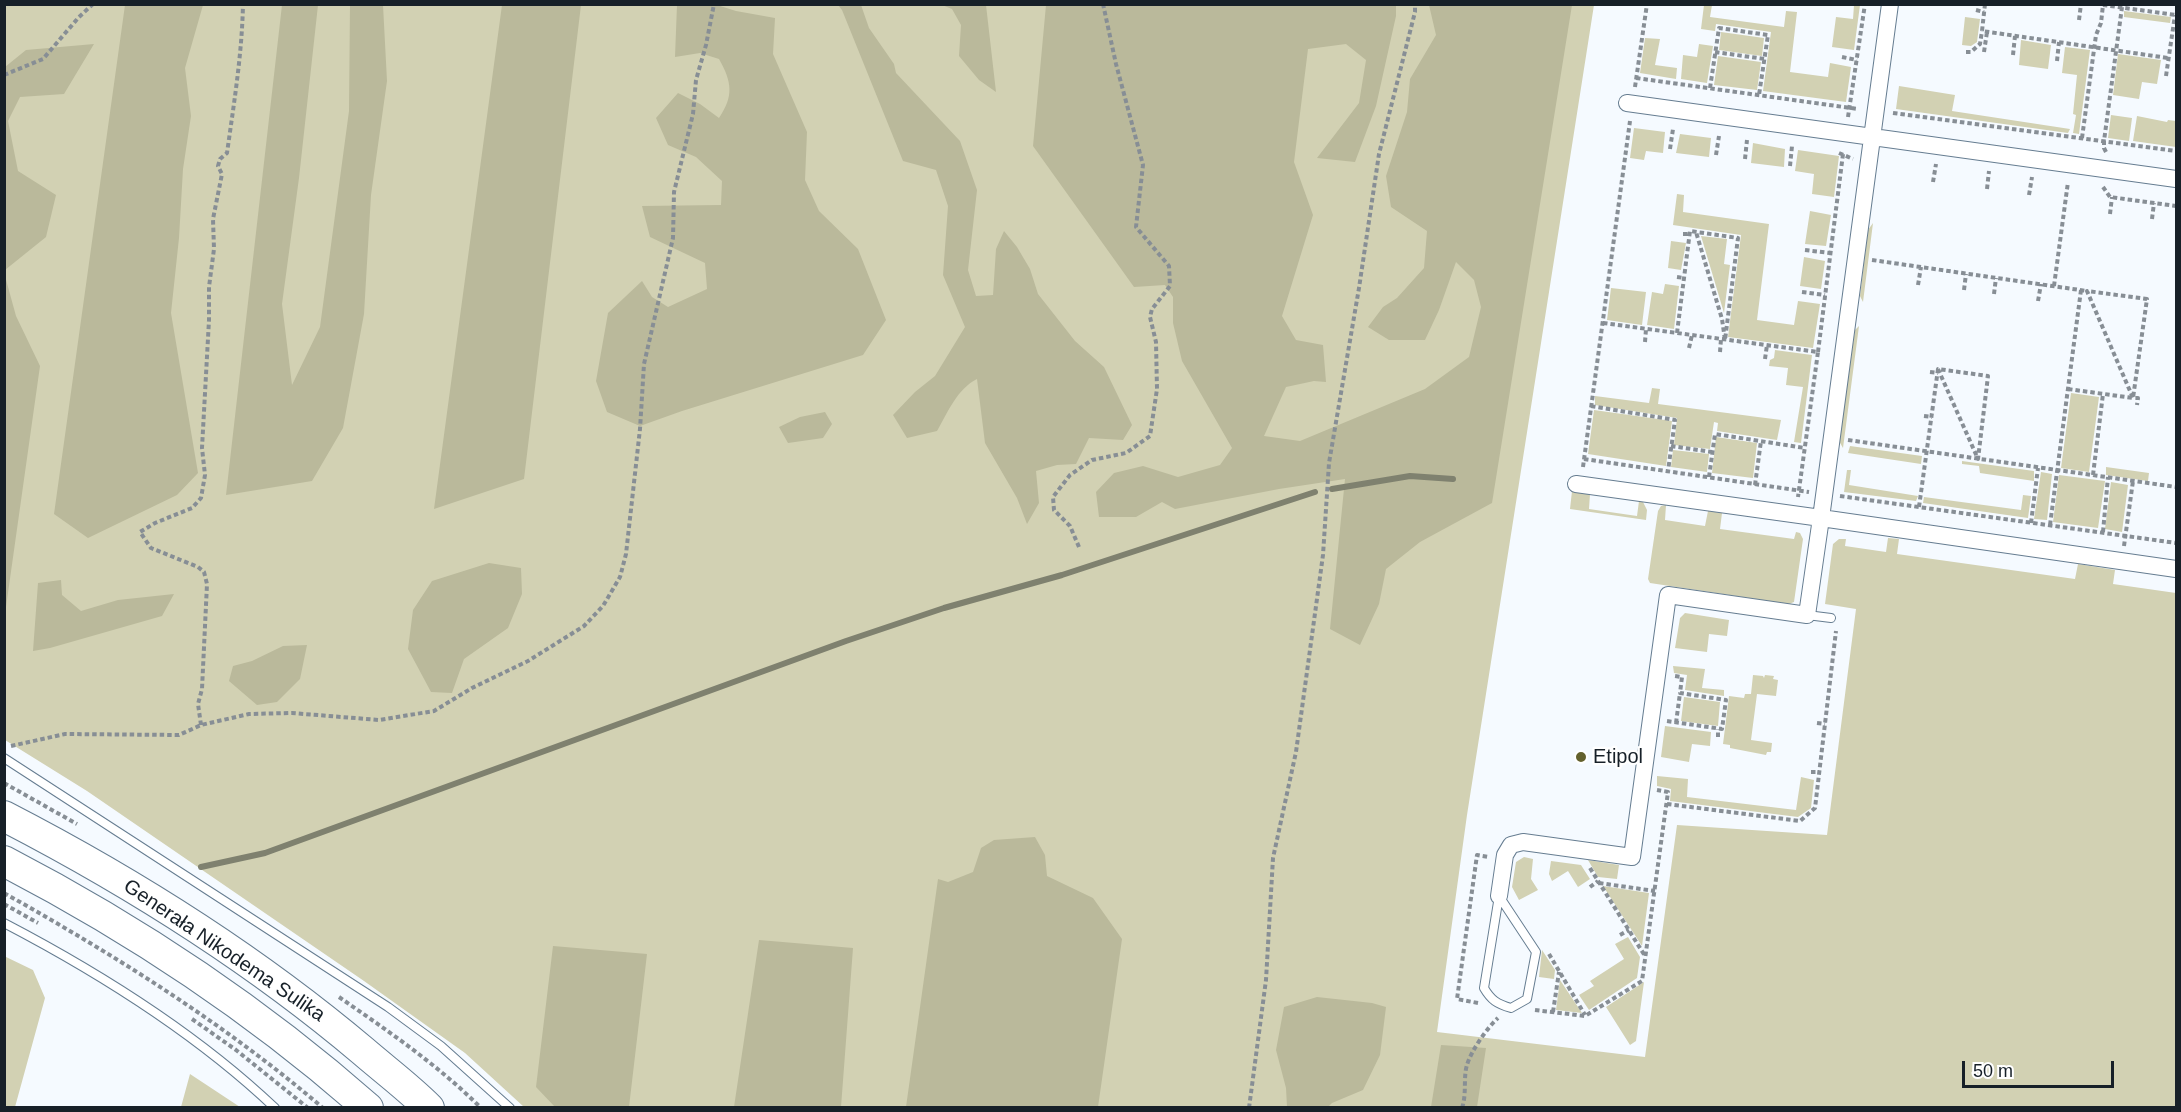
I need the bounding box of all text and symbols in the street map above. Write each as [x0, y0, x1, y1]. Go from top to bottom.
place label: Etipol [1593, 745, 1643, 769]
marker: Etipol [1574, 750, 1588, 764]
street label: Generała Nikodema Sulika [119, 875, 329, 1027]
scale bar [1965, 1049, 2116, 1087]
text: 50 m [1973, 1061, 2013, 1081]

